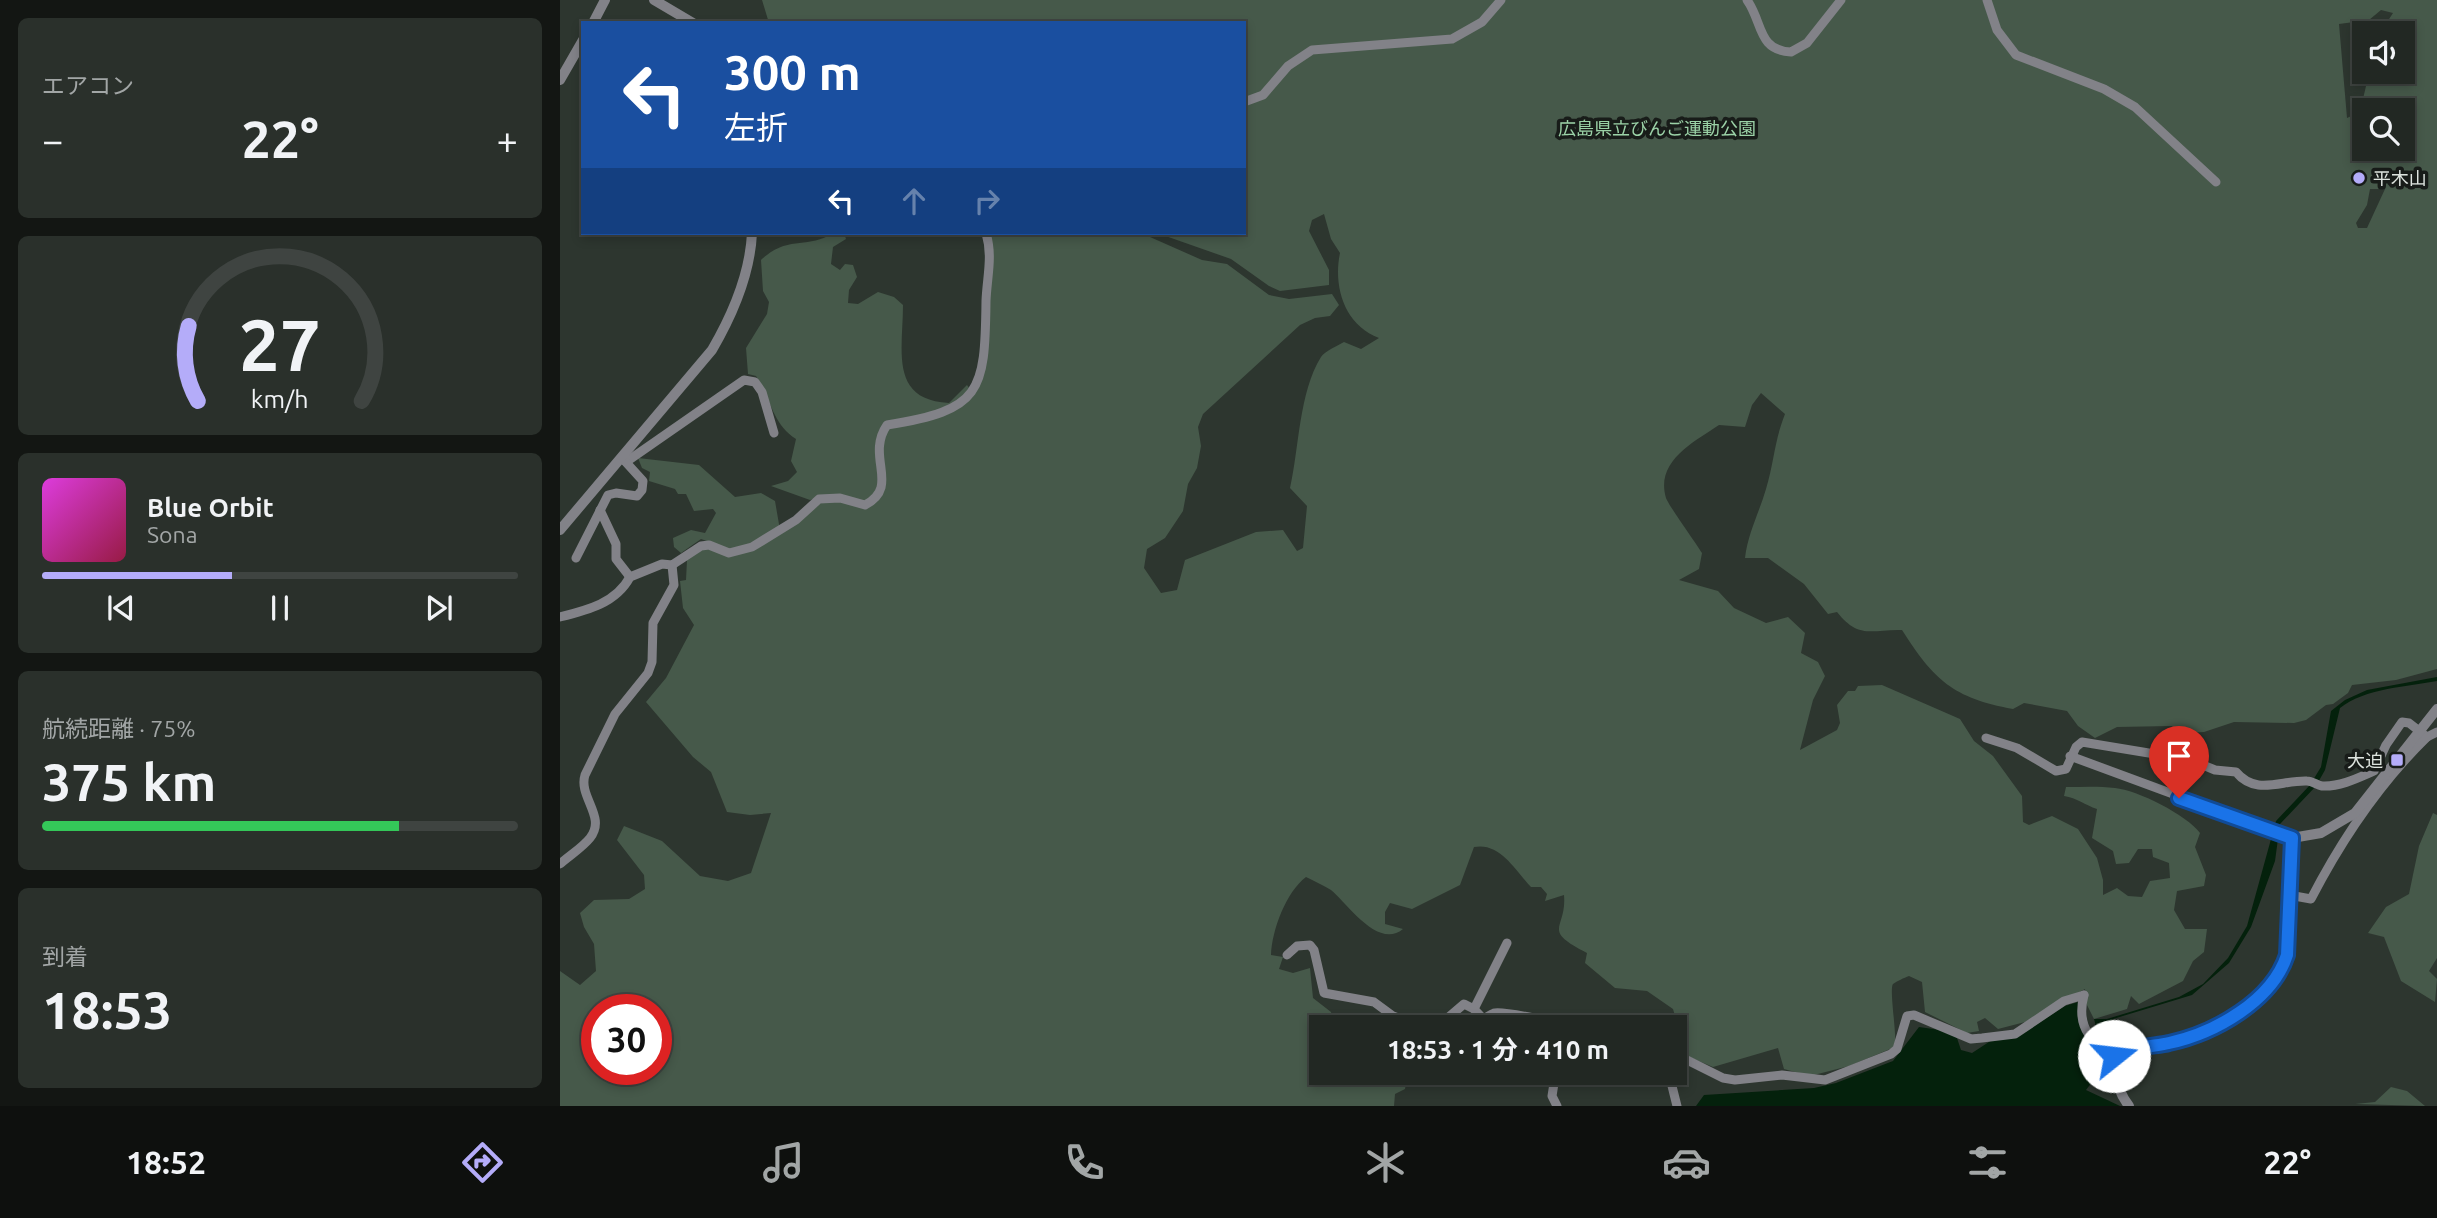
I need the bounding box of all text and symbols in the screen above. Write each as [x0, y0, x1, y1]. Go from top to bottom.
map controls [2352, 21, 2415, 161]
button: sound [2352, 21, 2415, 84]
text: 300 m [724, 44, 861, 99]
icon: left [609, 49, 700, 140]
text: エアコン [42, 73, 134, 98]
button: search [2352, 98, 2415, 161]
text: 左折 [724, 109, 788, 145]
text: 22° [241, 110, 319, 168]
park label: 広島県立びんご運動公園 [1558, 118, 1756, 138]
text: − [42, 119, 63, 161]
text: + [497, 119, 518, 161]
place label: 平木山 [2373, 168, 2427, 188]
marker: 平木山 [2351, 170, 2367, 186]
icon: left [822, 182, 860, 220]
icon: ahead [895, 182, 933, 220]
icon: right [968, 182, 1006, 220]
text: 27 [239, 304, 321, 386]
text: km/h [251, 385, 309, 413]
text: Blue Orbit [147, 493, 274, 522]
text: Sona [147, 522, 197, 547]
icon: previous [102, 589, 140, 627]
icon: pause [261, 589, 299, 627]
icon: next [420, 589, 458, 627]
text: 航続距離 · 75% [42, 716, 195, 741]
pin [2149, 726, 2209, 798]
icon: arrive [2160, 737, 2198, 775]
place label: 大迫 [2347, 750, 2383, 770]
marker: 大迫 [2389, 752, 2405, 768]
text: 375 km [42, 753, 216, 811]
text: 到着 [42, 944, 88, 969]
text: 18:53 [42, 981, 172, 1039]
speed limit sign: 30 [581, 994, 672, 1085]
position arrow [2077, 1019, 2151, 1093]
text: 18:53 · 1 分 · 410 m [1387, 1035, 1609, 1064]
icon: directions [458, 1138, 507, 1187]
icon: music [759, 1138, 808, 1187]
icon: phone [1060, 1138, 1109, 1187]
icon: climate [1361, 1138, 1410, 1187]
icon: car [1662, 1138, 1711, 1187]
icon: filters [1963, 1138, 2012, 1187]
text: 18:52 [126, 1144, 206, 1180]
text: 22° [2264, 1144, 2311, 1180]

